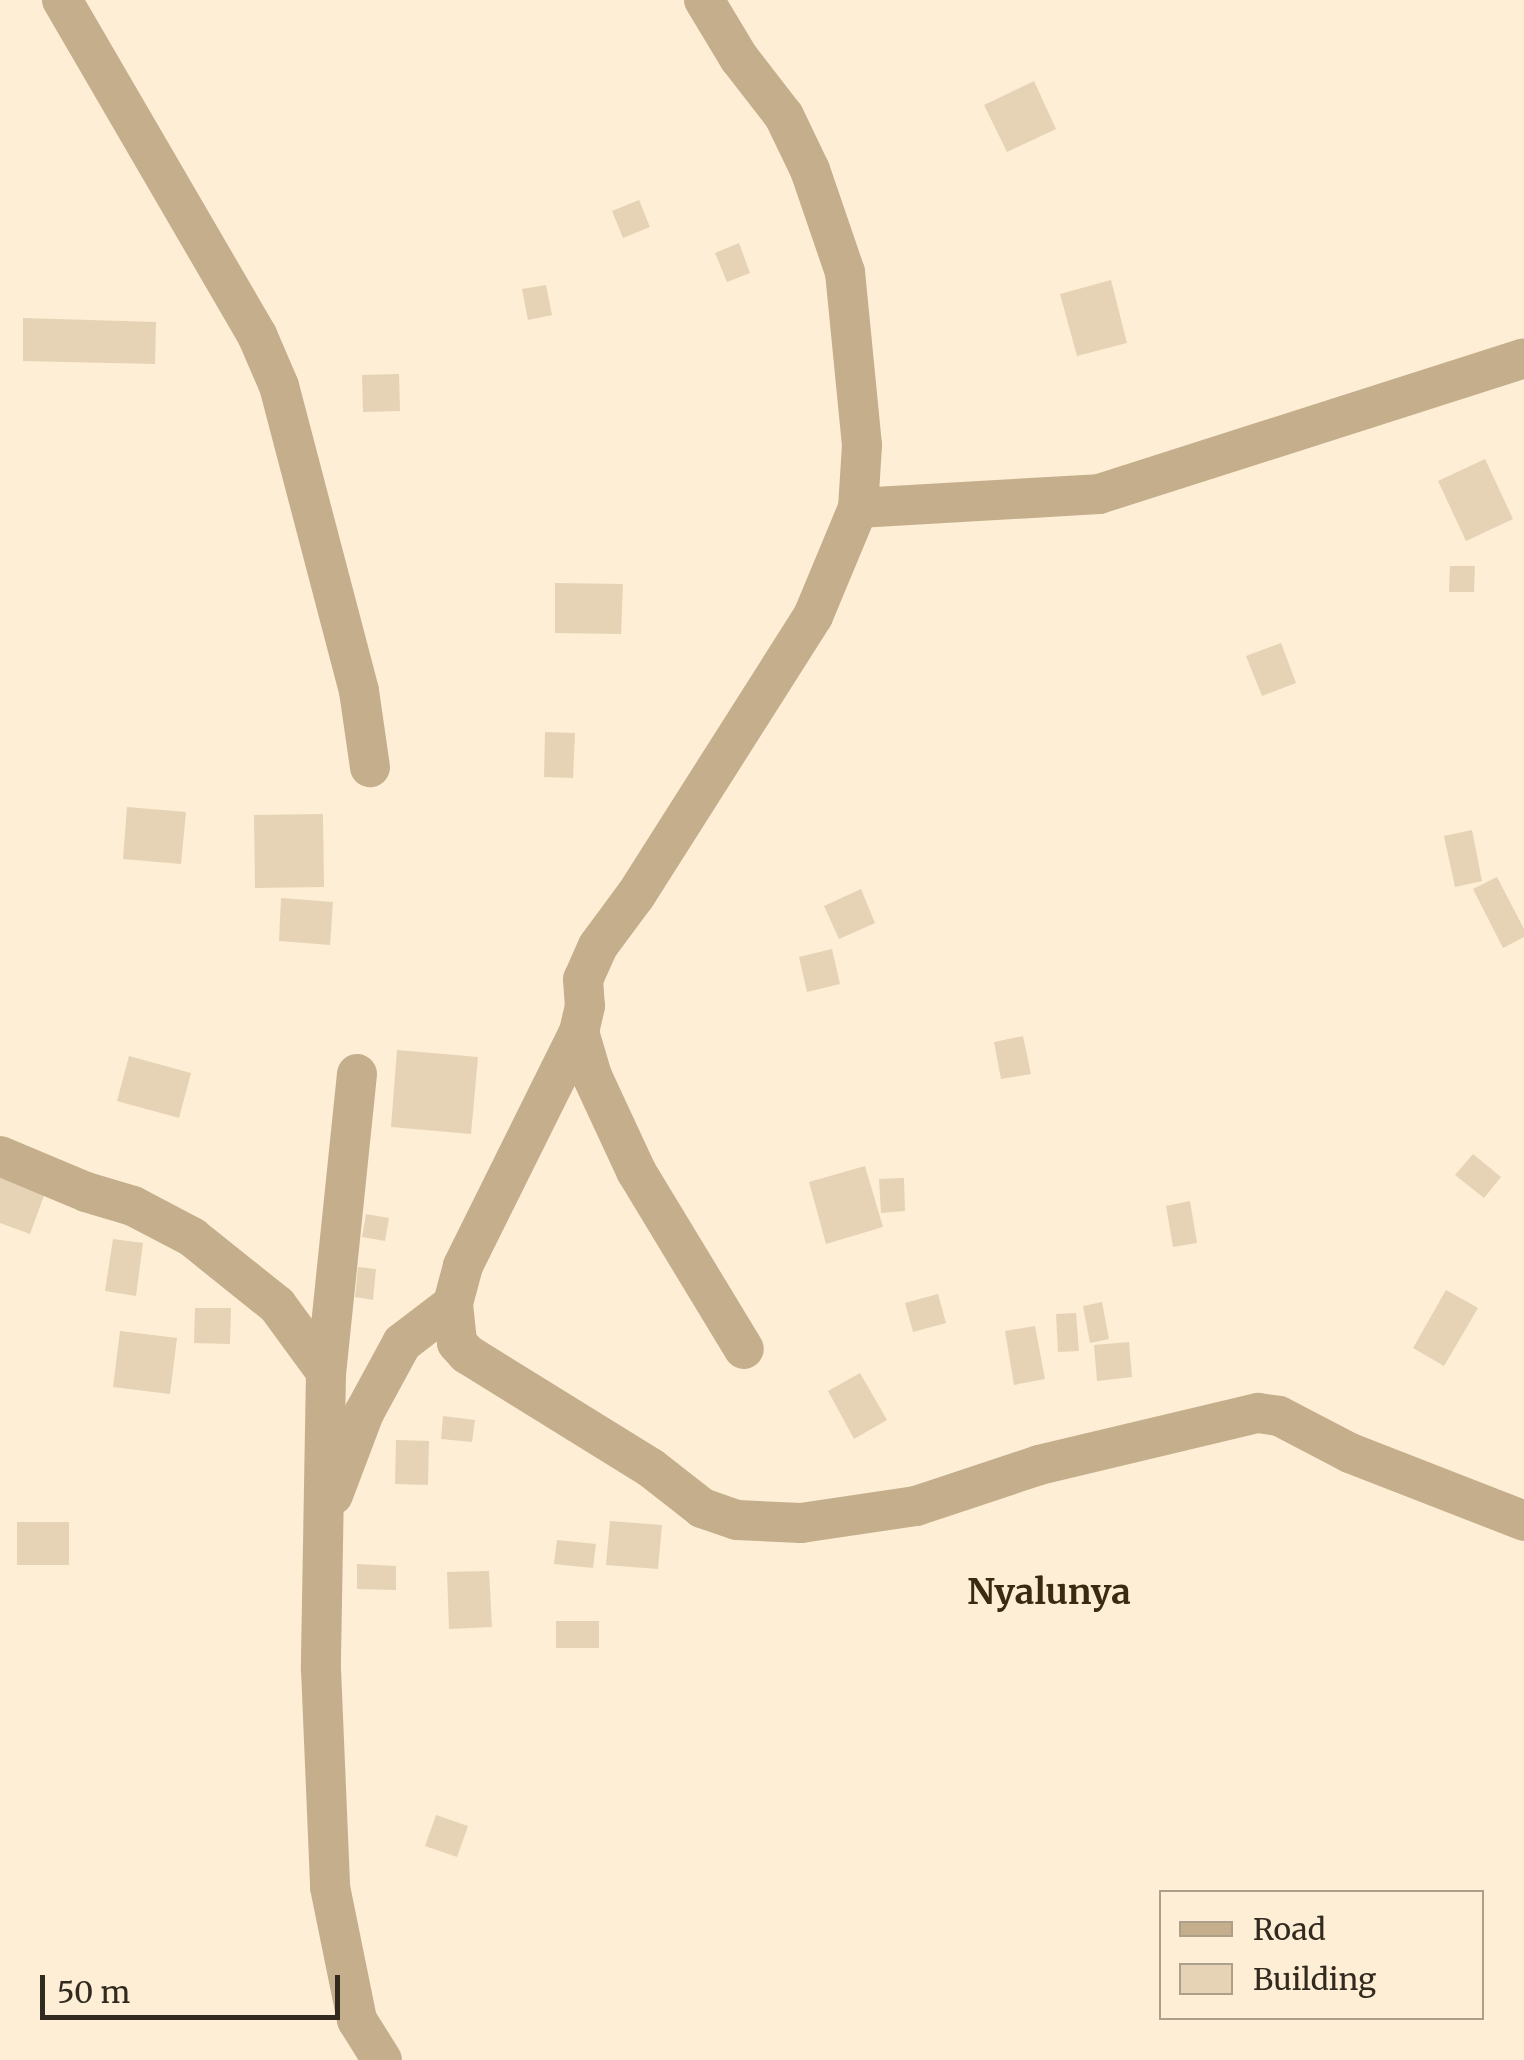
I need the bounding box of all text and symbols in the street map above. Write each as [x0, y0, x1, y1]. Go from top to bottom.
district label: Nyalunya [967, 1571, 1131, 1613]
legend [1159, 1890, 1484, 2020]
text: Road [1253, 1910, 1326, 1948]
scale bar [45, 1955, 345, 2017]
text: Building [1253, 1960, 1376, 1998]
text: 50 m [57, 1973, 130, 2011]

